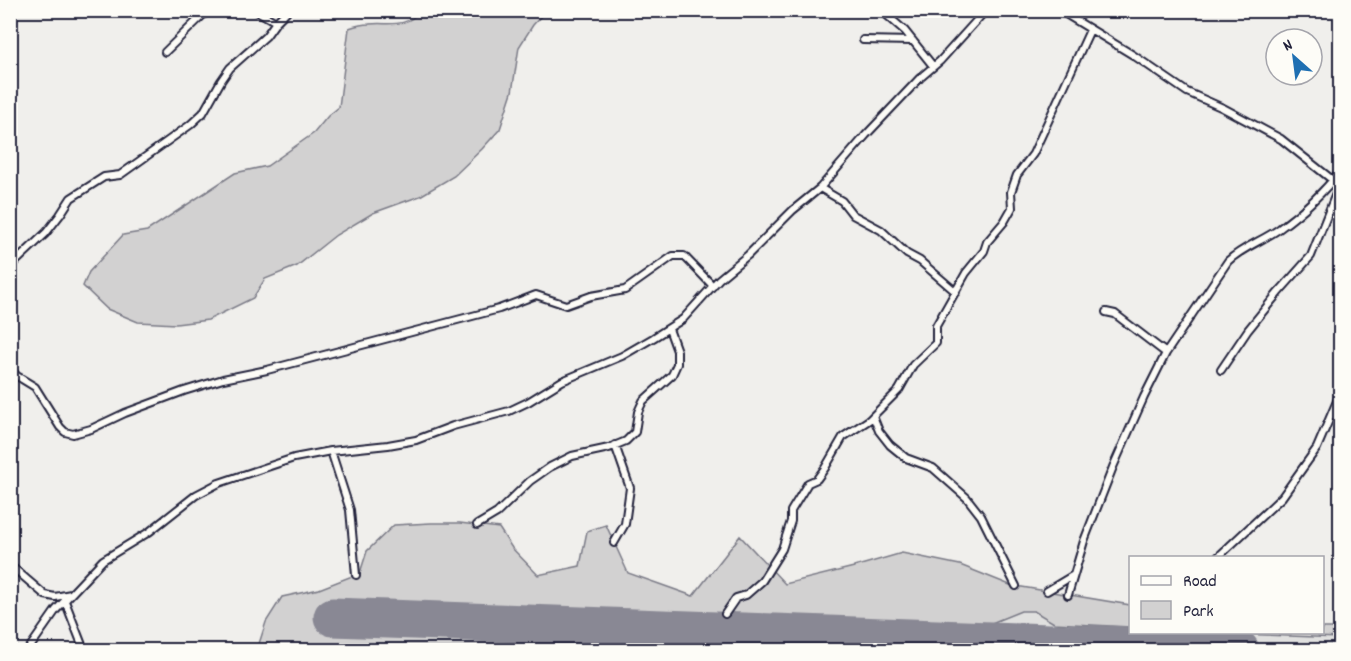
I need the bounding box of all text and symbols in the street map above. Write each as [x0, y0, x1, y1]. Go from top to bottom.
north arrow [1264, 27, 1324, 87]
text: N [1279, 34, 1297, 58]
legend [1129, 556, 1324, 634]
text: Road [1183, 570, 1217, 595]
text: Park [1183, 600, 1214, 625]

